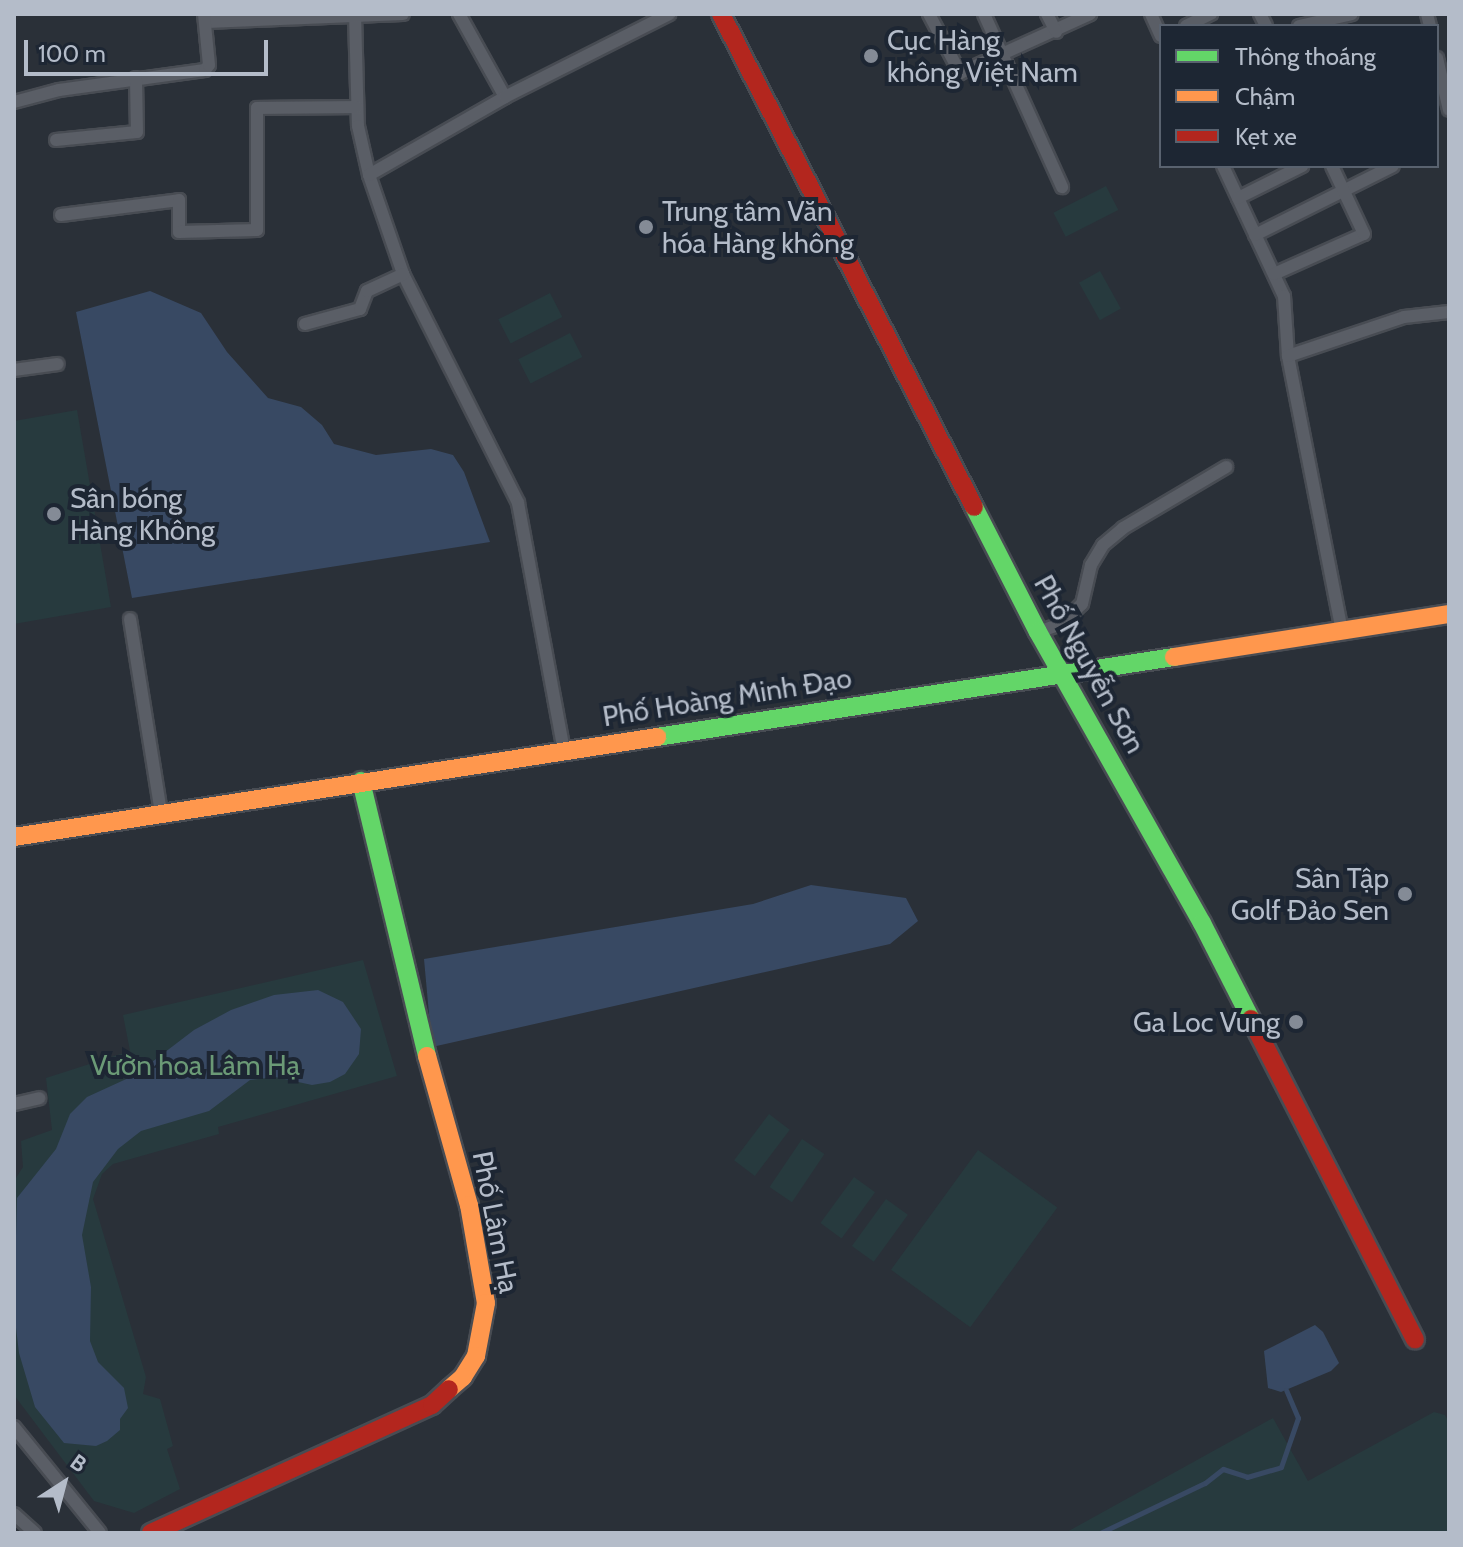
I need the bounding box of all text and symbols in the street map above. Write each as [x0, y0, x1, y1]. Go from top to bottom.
place label: Cục Hàng không Việt Nam [887, 23, 1078, 89]
scale bar [28, 24, 272, 74]
legend [1159, 24, 1439, 168]
text: 100 m [38, 39, 106, 68]
text: Thông thoáng [1235, 42, 1376, 71]
marker: Cục Hàng không Việt Nam [862, 47, 880, 65]
text: Chậm [1235, 82, 1295, 111]
text: Kẹt xe [1235, 122, 1297, 151]
place label: Trung tâm Văn hóa Hàng không [662, 194, 854, 260]
marker: Trung tâm Văn hóa Hàng không [637, 218, 655, 236]
place label: Sân bóng Hàng Không [70, 481, 215, 547]
marker: Sân bóng Hàng Không [45, 505, 63, 523]
street label: Phố Nguyễn Sơn [1027, 569, 1153, 759]
street label: Phố Hoàng Minh Đạo [600, 661, 854, 733]
place label: Sân Tập Golf Đảo Sen [1231, 861, 1389, 927]
marker: Sân Tập Golf Đảo Sen [1396, 885, 1414, 903]
place label: Ga Loc Vung [1133, 1005, 1280, 1039]
marker: Ga Loc Vung [1287, 1013, 1305, 1031]
park label: Vườn hoa Lâm Hạ [90, 1048, 300, 1082]
street label: Phố Lâm Hạ [466, 1148, 526, 1296]
north arrow [24, 1443, 104, 1523]
text: B [65, 1448, 92, 1478]

